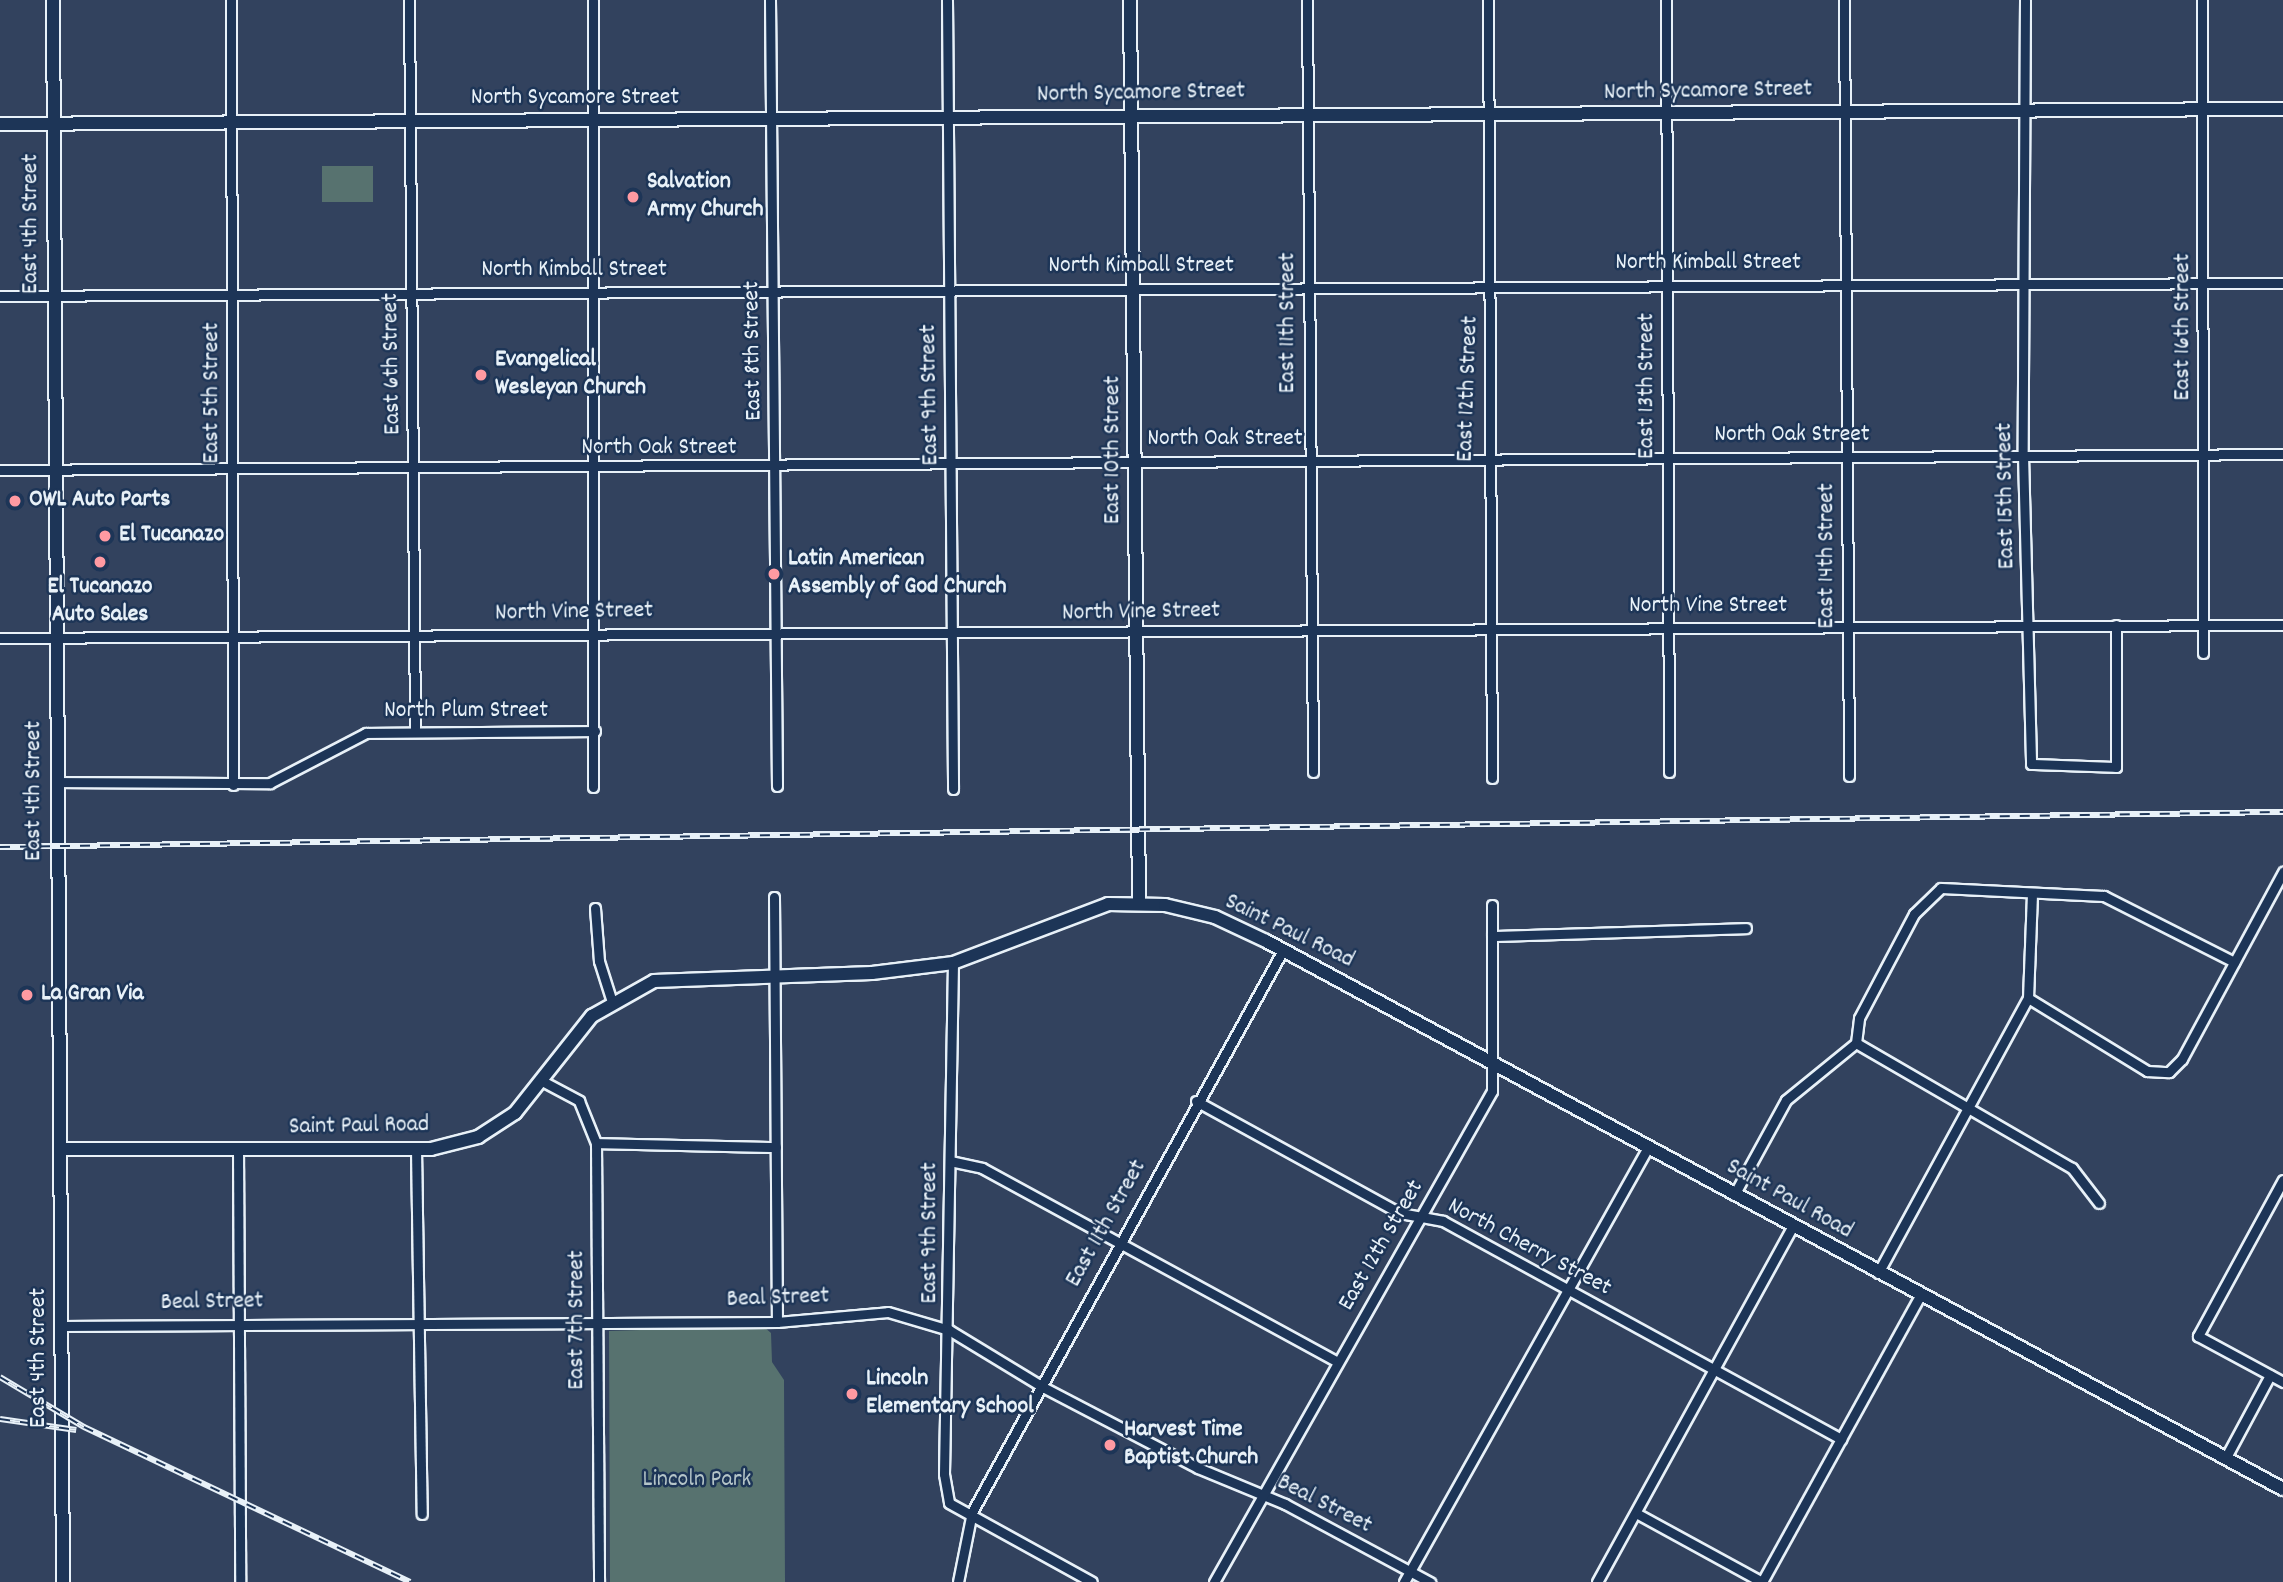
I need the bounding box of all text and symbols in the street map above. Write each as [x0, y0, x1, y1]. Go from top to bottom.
street label: North Sycamore Street [1604, 76, 1812, 108]
street label: North Sycamore Street [1037, 78, 1245, 110]
street label: North Sycamore Street [471, 85, 679, 113]
street label: East 4th Street [18, 154, 46, 294]
place label: Salvation Army Church [647, 169, 763, 225]
marker: Salvation Army Church [625, 189, 641, 205]
street label: North Kimball Street [1615, 250, 1801, 278]
street label: North Kimball Street [1048, 253, 1234, 281]
street label: East 11th Street [1275, 253, 1303, 393]
street label: East 16th Street [2170, 253, 2198, 401]
street label: North Kimball Street [481, 257, 667, 285]
street label: East 8th Street [738, 281, 770, 421]
street label: East 6th Street [377, 293, 409, 435]
street label: East 13th Street [1634, 313, 1662, 459]
street label: East 12th Street [1452, 316, 1486, 462]
street label: East 5th Street [199, 322, 227, 464]
street label: East 9th Street [915, 324, 947, 466]
place label: Evangelical Wesleyan Church [495, 347, 646, 403]
marker: Evangelical Wesleyan Church [473, 367, 489, 383]
street label: East 10th Street [1100, 376, 1128, 524]
street label: North Oak Street [1714, 422, 1870, 450]
street label: East 15th Street [1991, 422, 2023, 570]
street label: North Oak Street [1147, 426, 1303, 454]
street label: North Oak Street [581, 435, 737, 463]
street label: East 14th Street [1814, 483, 1842, 629]
place label: OWL Auto Parts [29, 487, 170, 515]
marker: OWL Auto Parts [7, 493, 23, 509]
place label: El Tucanazo [119, 522, 224, 550]
marker: El Tucanazo [97, 528, 113, 544]
place label: Latin American Assembly of God Church [788, 546, 1007, 602]
marker: El Tucanazo Auto Sales [92, 554, 108, 570]
marker: Latin American Assembly of God Church [766, 566, 782, 582]
place label: El Tucanazo Auto Sales [47, 574, 153, 630]
street label: North Vine Street [1629, 593, 1787, 621]
street label: North Vine Street [495, 597, 653, 629]
street label: North Vine Street [1062, 597, 1220, 629]
street label: North Plum Street [384, 698, 548, 726]
street label: East 4th Street [21, 721, 49, 861]
street label: Saint Paul Road [1220, 888, 1358, 976]
place label: La Gran Via [41, 981, 144, 1009]
marker: La Gran Via [19, 987, 35, 1003]
street label: Saint Paul Road [289, 1111, 429, 1143]
street label: Saint Paul Road [1721, 1153, 1857, 1247]
street label: East 11th Street [1060, 1155, 1154, 1293]
street label: East 9th Street [917, 1162, 945, 1304]
street label: East 12th Street [1333, 1176, 1431, 1316]
street label: North Cherry Street [1442, 1193, 1616, 1303]
street label: East 7th Street [564, 1250, 592, 1390]
street label: Beal Street [726, 1283, 830, 1315]
street label: East 4th Street [26, 1288, 54, 1428]
street label: Beal Street [160, 1288, 264, 1318]
place label: Lincoln Elementary School [866, 1366, 1034, 1422]
marker: Lincoln Elementary School [844, 1386, 860, 1402]
place label: Harvest Time Baptist Church [1124, 1417, 1258, 1473]
marker: Harvest Time Baptist Church [1102, 1437, 1118, 1453]
park label: Lincoln Park [643, 1467, 751, 1495]
street label: Beal Street [1272, 1469, 1376, 1541]

